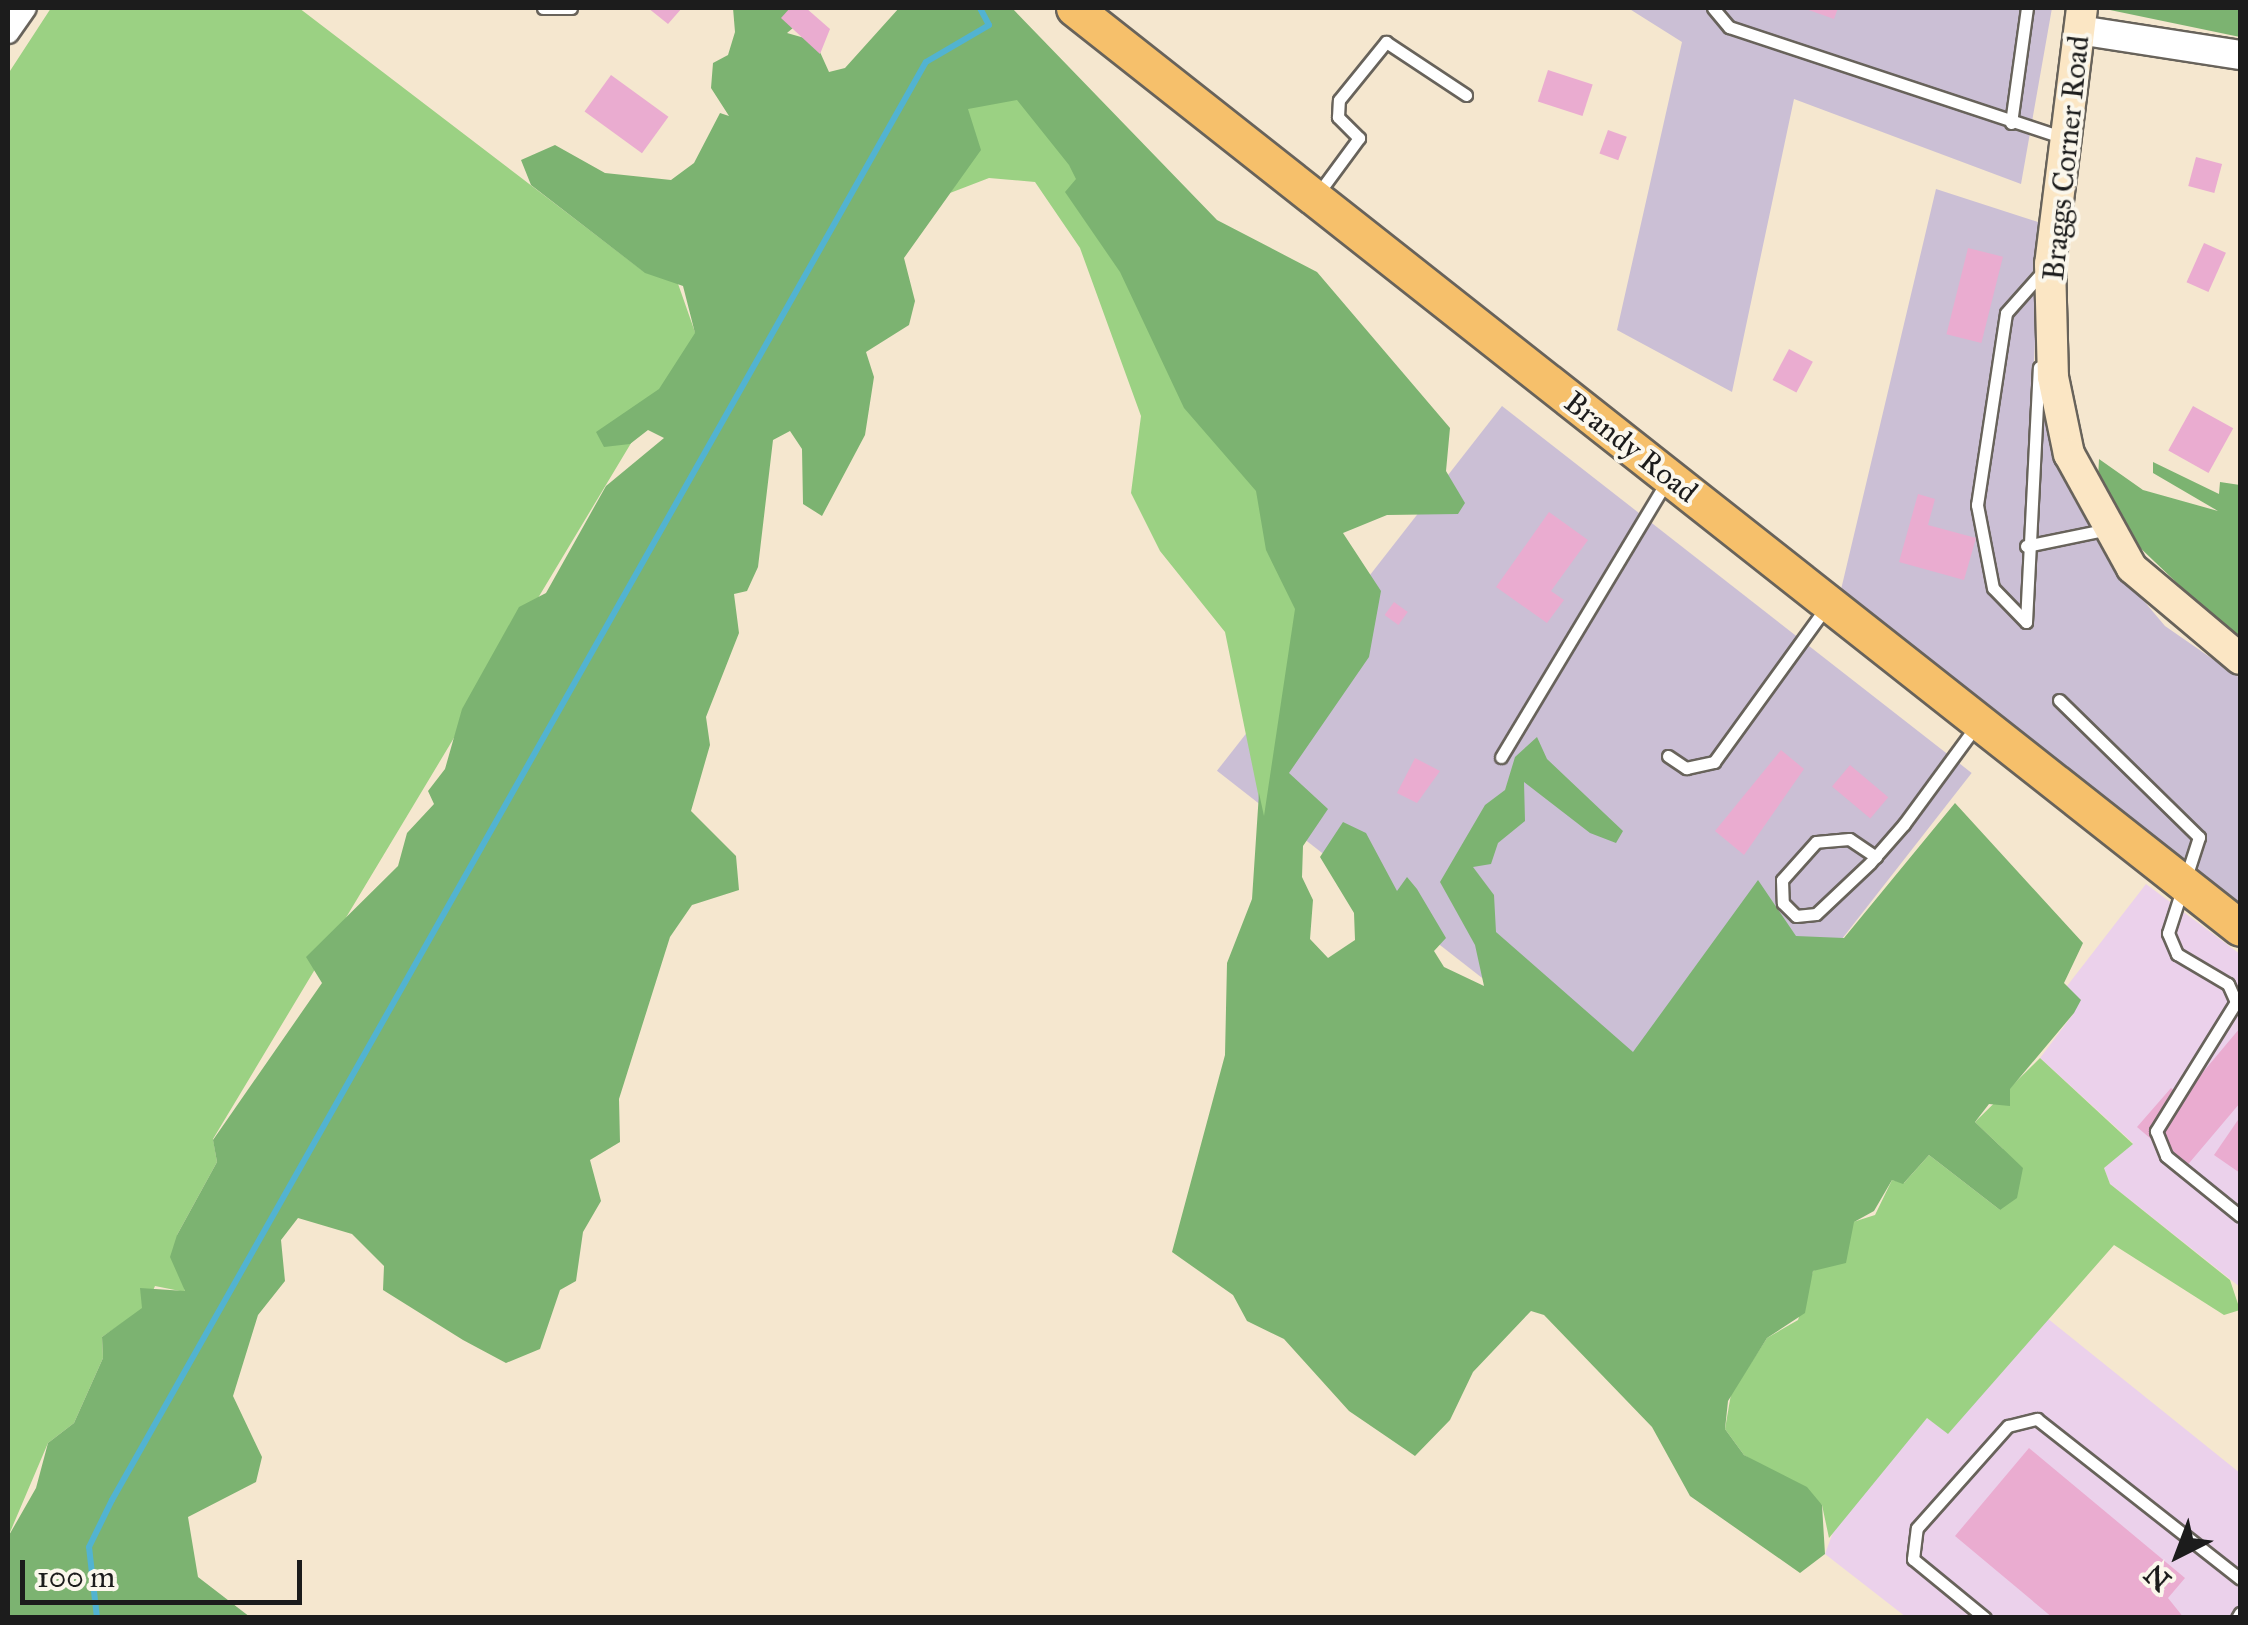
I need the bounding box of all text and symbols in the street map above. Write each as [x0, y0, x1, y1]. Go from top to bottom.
street label: Braggs Corner Road [2035, 34, 2097, 282]
street label: Brandy Road [1557, 384, 1705, 510]
north arrow [2128, 1505, 2228, 1605]
scale bar [25, 1540, 308, 1602]
text: N [2137, 1557, 2178, 1599]
text: 100 m [37, 1559, 115, 1595]

